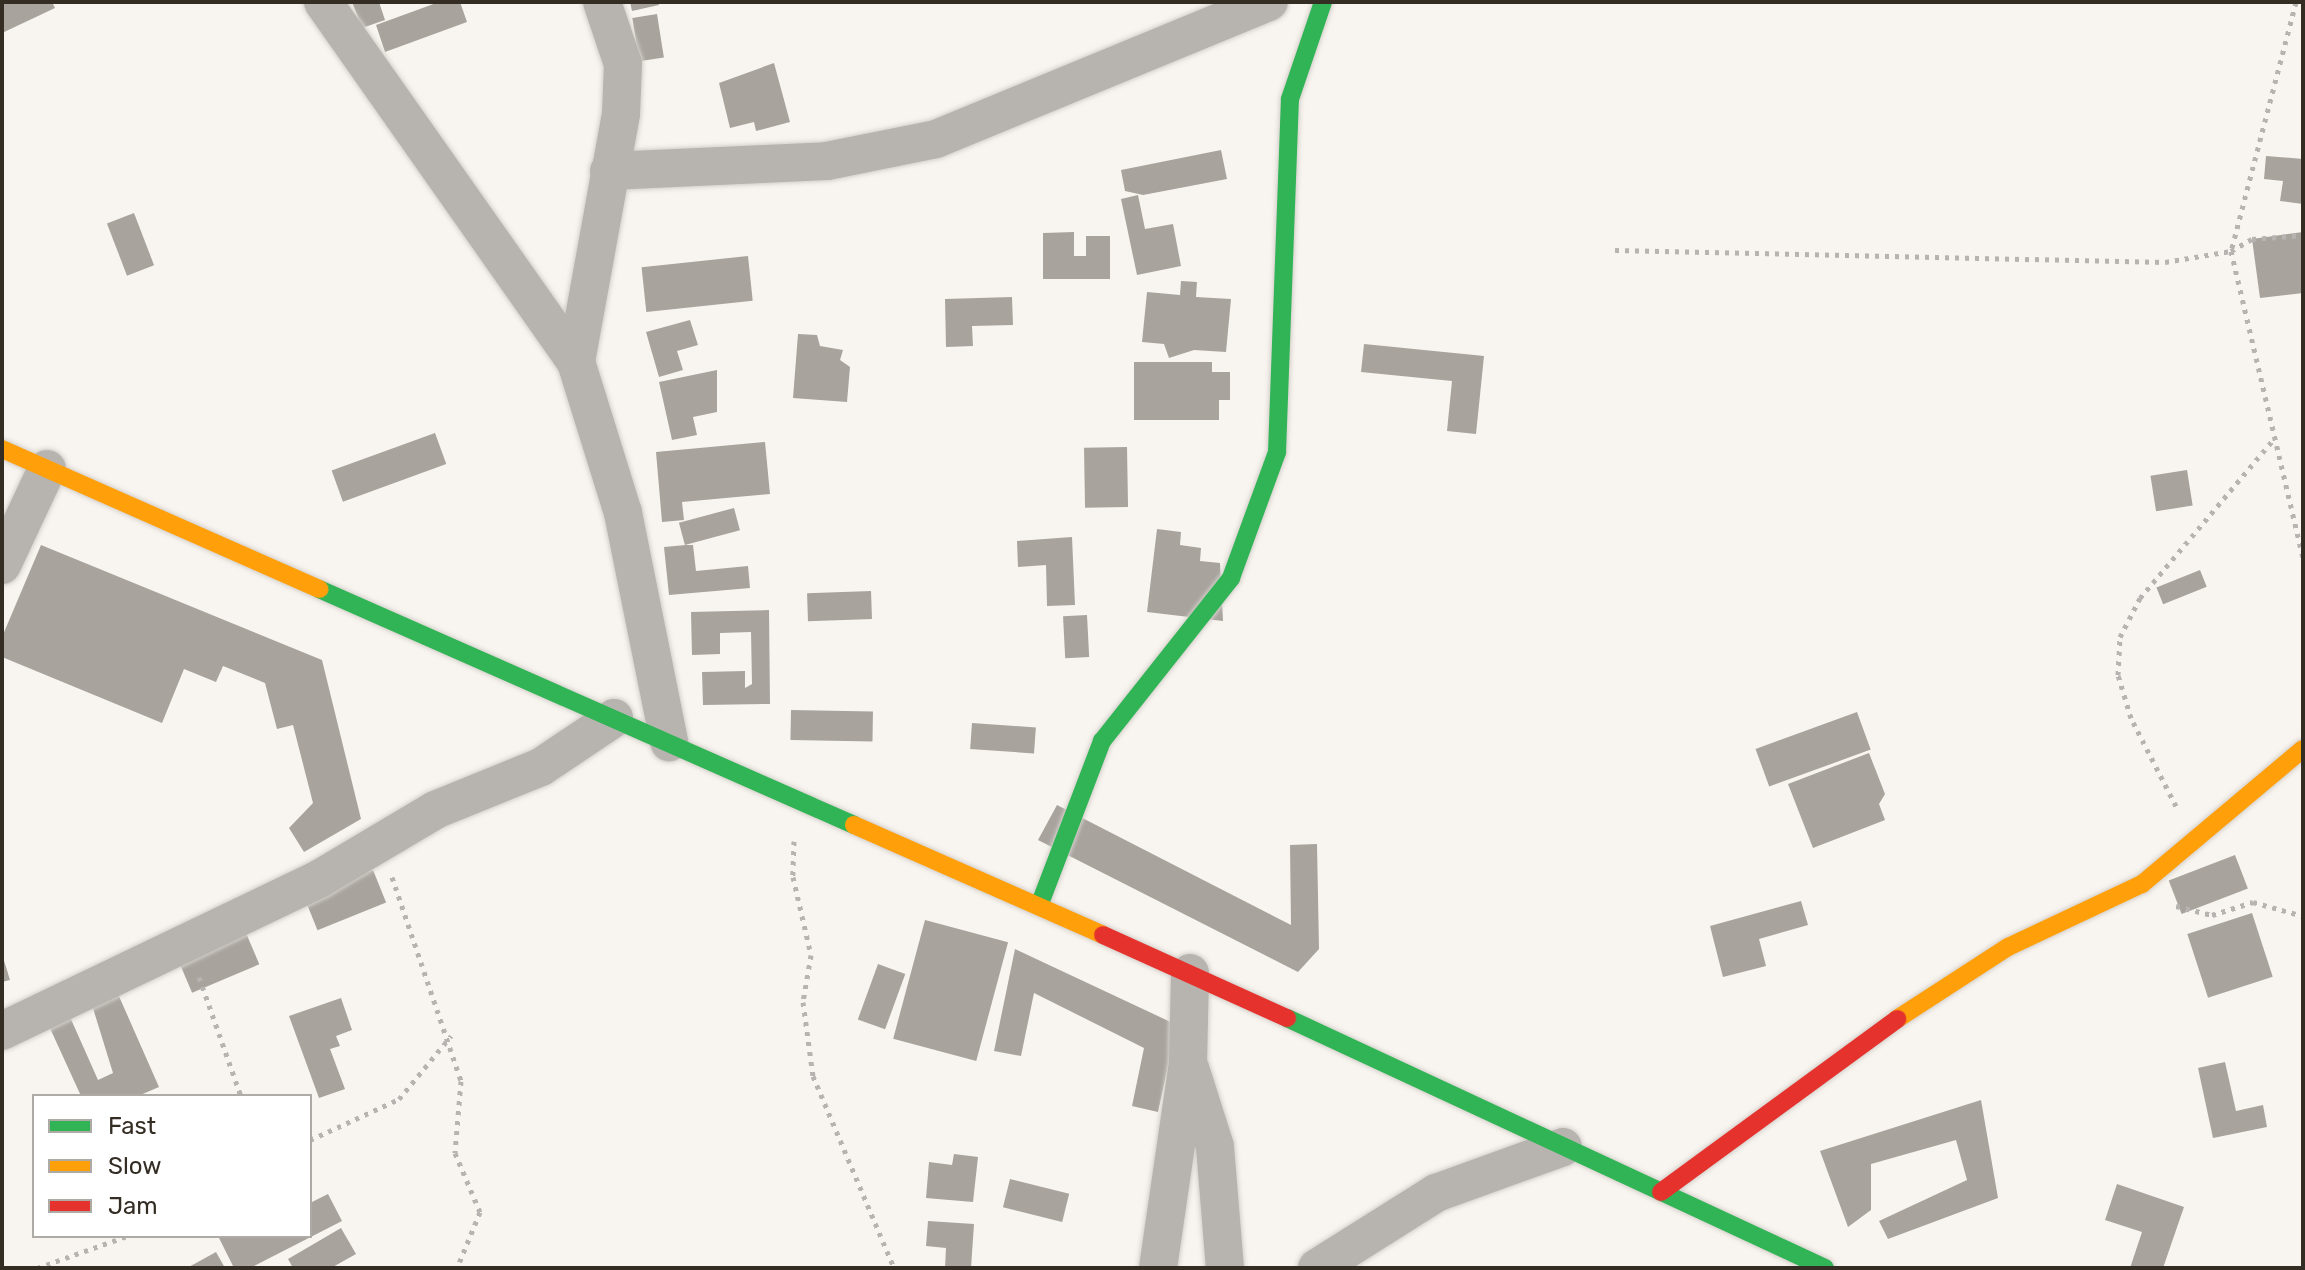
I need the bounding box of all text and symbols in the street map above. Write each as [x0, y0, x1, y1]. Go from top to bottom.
legend [32, 1094, 312, 1238]
text: Fast [108, 1112, 156, 1140]
text: Slow [108, 1152, 161, 1180]
text: Jam [108, 1192, 158, 1220]

